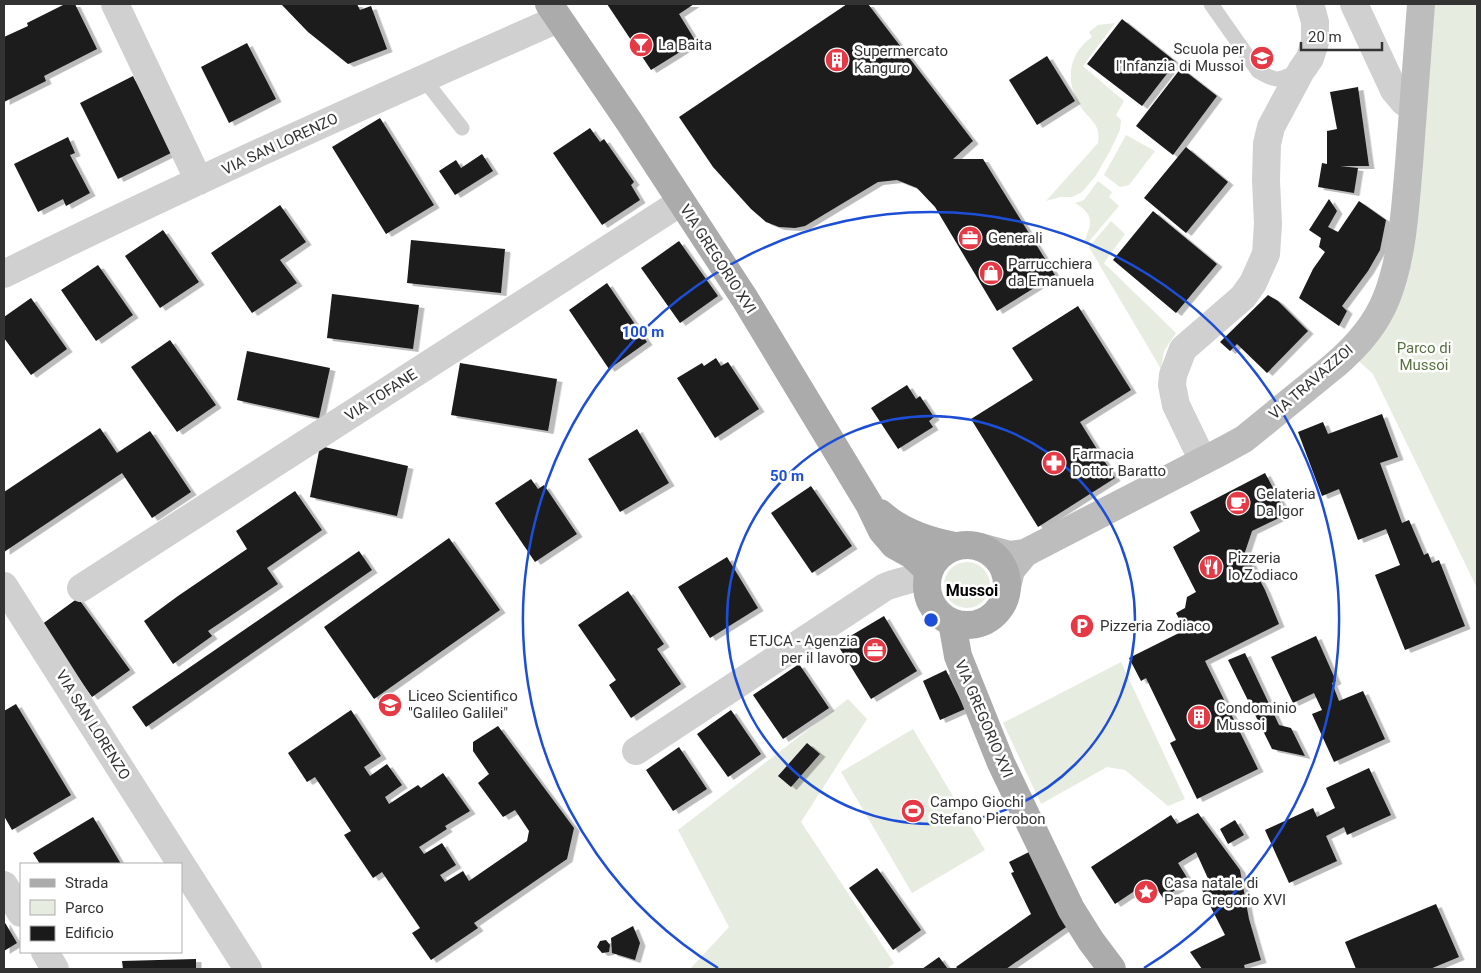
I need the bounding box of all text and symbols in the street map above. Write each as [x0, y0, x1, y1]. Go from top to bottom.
scale bar [1301, 20, 1382, 52]
text: 20 m [1308, 28, 1342, 46]
bar icon: La Baita [628, 32, 654, 58]
place label: La Baita [658, 36, 712, 54]
place label: Scuola per l'Infanzia di Mussoi [1116, 40, 1244, 75]
place label: Supermercato Kanguro [854, 42, 948, 77]
school or university icon: Scuola per l'Infanzia di Mussoi [1249, 45, 1275, 71]
building icon: Supermercato Kanguro [824, 47, 850, 73]
street label: VIA SAN LORENZO [219, 109, 341, 179]
street label: VIA GREGORIO XVI [676, 201, 760, 317]
office icon: Generali [957, 225, 983, 251]
place label: Generali [988, 229, 1043, 247]
place label: Parrucchiera da Emanuela [1008, 255, 1095, 290]
shop icon: Parrucchiera da Emanuela [978, 260, 1004, 286]
text: 100 m [622, 323, 664, 341]
park label: Parco di Mussoi [1397, 339, 1451, 374]
street label: VIA TRAVAZZOI [1265, 341, 1357, 423]
street label: VIA TOFANE [342, 365, 421, 425]
place label: Farmacia Dottor Baratto [1072, 445, 1166, 480]
pharmacy icon: Farmacia Dottor Baratto [1041, 450, 1067, 476]
text: 50 m [770, 467, 804, 485]
place label: Gelateria Da Igor [1256, 485, 1316, 520]
cafe icon: Gelateria Da Igor [1225, 490, 1251, 516]
place label: Pizzeria lo Zodiaco [1228, 549, 1298, 584]
restaurant icon: Pizzeria lo Zodiaco [1198, 554, 1224, 580]
district label: Mussoi [946, 581, 998, 600]
centre of rings [922, 611, 940, 629]
parking icon: Pizzeria Zodiaco [1069, 613, 1095, 639]
place label: Pizzeria Zodiaco [1100, 617, 1211, 635]
place label: ETJCA - Agenzia per il lavoro [749, 632, 858, 667]
office icon: ETJCA - Agenzia per il lavoro [862, 637, 888, 663]
street label: VIA GREGORIO XVI [951, 657, 1017, 781]
street label: VIA SAN LORENZO [52, 667, 134, 783]
place label: Liceo Scientifico "Galileo Galilei" [408, 687, 518, 722]
school or university icon: Liceo Scientifico "Galileo Galilei" [377, 692, 403, 718]
place label: Condominio Mussoi [1216, 699, 1297, 734]
building icon: Condominio Mussoi [1186, 704, 1212, 730]
place label: Campo Giochi Stefano Pierobon [930, 793, 1046, 828]
sports icon: Campo Giochi Stefano Pierobon [900, 798, 926, 824]
legend [20, 863, 182, 953]
text: Strada [65, 874, 108, 892]
place label: Casa natale di Papa Gregorio XVI [1164, 874, 1286, 909]
place icon: Casa natale di Papa Gregorio XVI [1133, 879, 1159, 905]
text: Parco [65, 899, 104, 917]
text: Edificio [65, 924, 114, 942]

